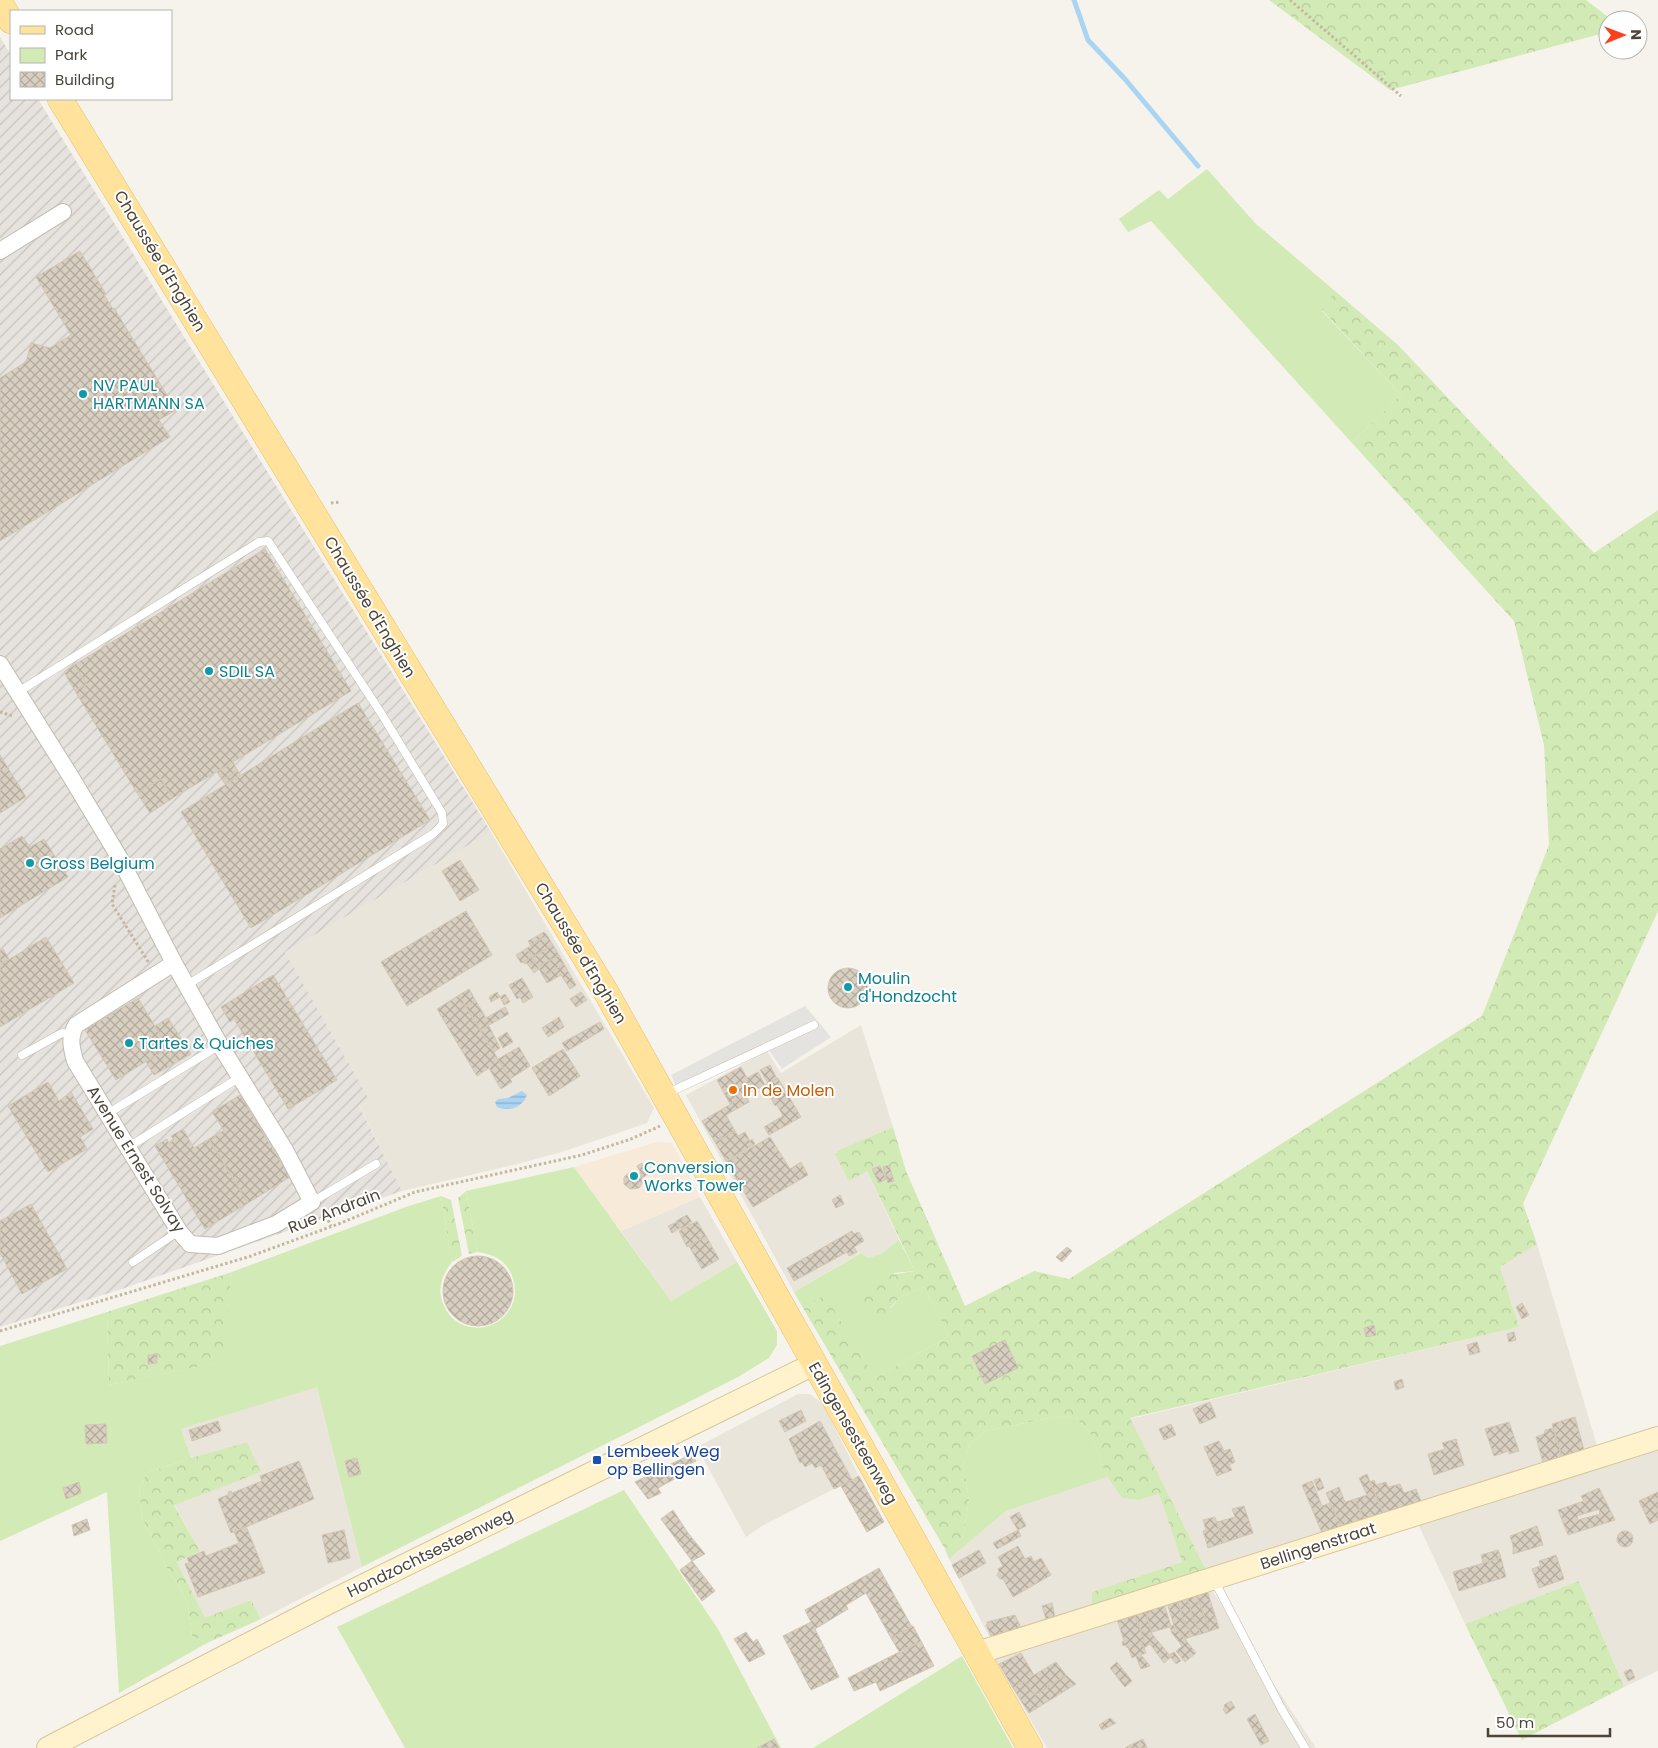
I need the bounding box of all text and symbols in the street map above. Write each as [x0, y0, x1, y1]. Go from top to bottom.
legend [10, 10, 172, 100]
north arrow [1598, 10, 1648, 60]
text: Road [55, 19, 94, 40]
text: N [1626, 29, 1646, 40]
text: Park [55, 44, 87, 65]
text: Building [55, 69, 115, 90]
street label: Chaussée d'Enghien [109, 186, 211, 336]
place label: NV PAUL HARTMANN SA [93, 374, 205, 415]
marker: NV PAUL HARTMANN SA [77, 388, 89, 400]
street label: Chaussée d'Enghien [319, 532, 421, 682]
place label: SDIL SA [219, 660, 275, 683]
marker: SDIL SA [203, 665, 215, 677]
place label: Gross Belgium [40, 852, 155, 875]
marker: Gross Belgium [24, 857, 36, 869]
street label: Chaussée d'Enghien [530, 878, 632, 1028]
place label: Moulin d'Hondzocht [858, 967, 957, 1008]
marker: Moulin d'Hondzocht [842, 981, 854, 993]
place label: Tartes & Quiches [139, 1032, 274, 1055]
marker: Tartes & Quiches [123, 1037, 135, 1049]
place label: In de Molen [743, 1079, 835, 1102]
street label: Avenue Ernest Solvay [81, 1081, 191, 1237]
marker: In de Molen [727, 1084, 739, 1096]
place label: Conversion Works Tower [644, 1156, 745, 1197]
marker: Conversion Works Tower [628, 1170, 640, 1182]
street label: Rue Andrain [285, 1183, 383, 1239]
street label: Edingensesteenweg [803, 1358, 903, 1508]
place label: Lembeek Weg op Bellingen [607, 1440, 720, 1481]
marker: Lembeek Weg op Bellingen [591, 1454, 603, 1466]
street label: Hondzochtsesteenweg [343, 1503, 517, 1603]
street label: Bellingenstraat [1257, 1516, 1379, 1576]
scale bar [1488, 1706, 1610, 1738]
text: 50 m [1496, 1712, 1534, 1733]

